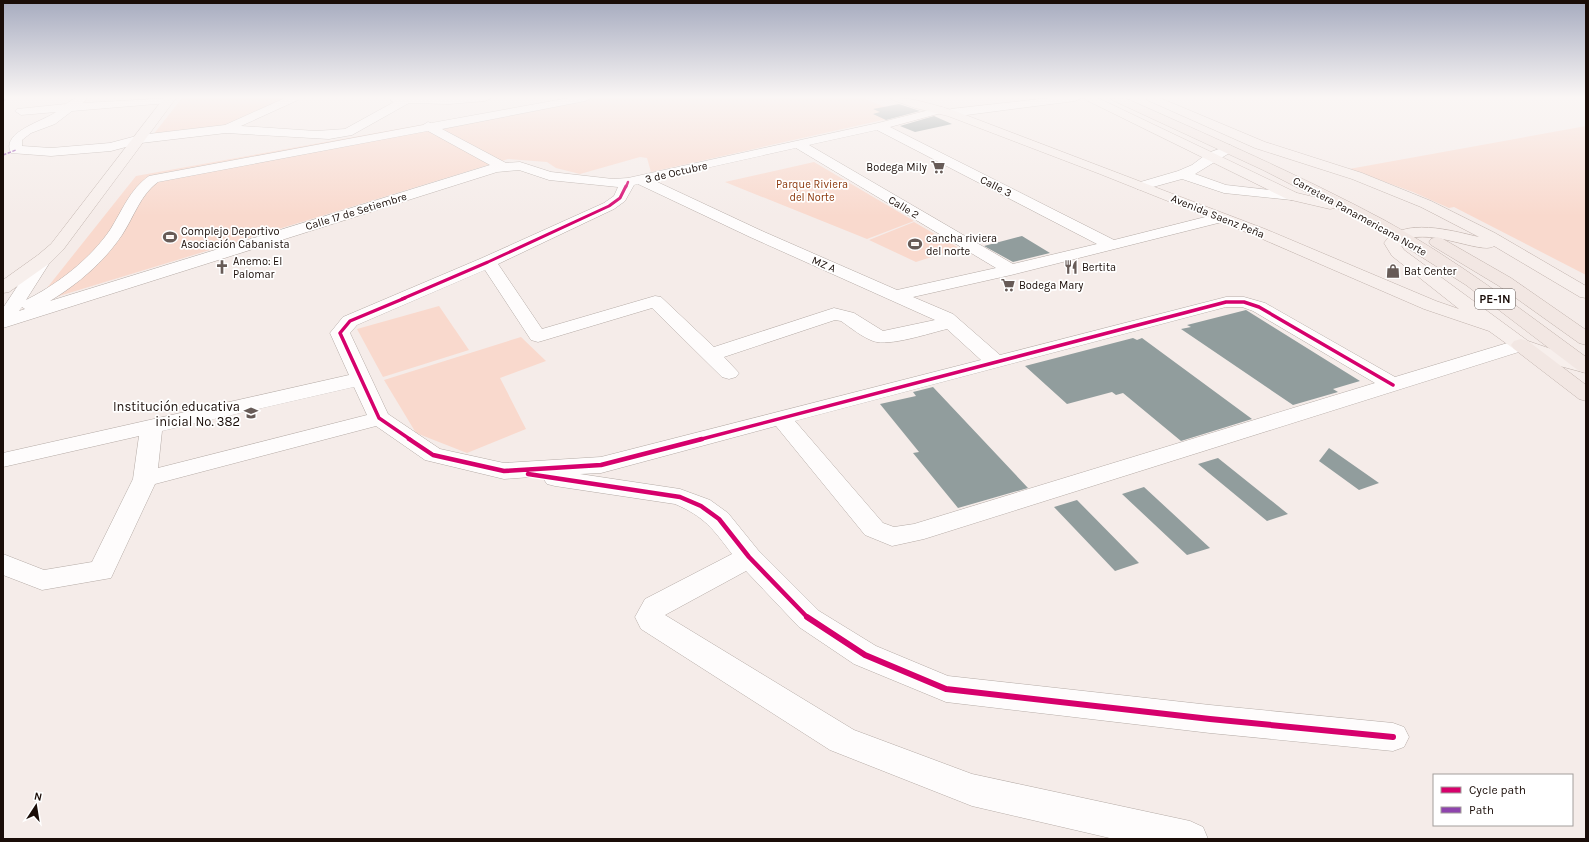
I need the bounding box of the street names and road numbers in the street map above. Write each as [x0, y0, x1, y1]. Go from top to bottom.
street label: 3 de Octubre [644, 159, 709, 186]
street label: Calle 3 [978, 173, 1014, 200]
street label: Carretera Panamericana Norte [1290, 174, 1429, 259]
street label: Calle 17 de Setiembre [304, 190, 409, 233]
street label: Avenida Saenz Peña [1169, 192, 1266, 241]
street label: Calle 2 [886, 193, 921, 222]
street label: MZ A [810, 254, 838, 276]
road number: PE-1N [1475, 289, 1515, 309]

